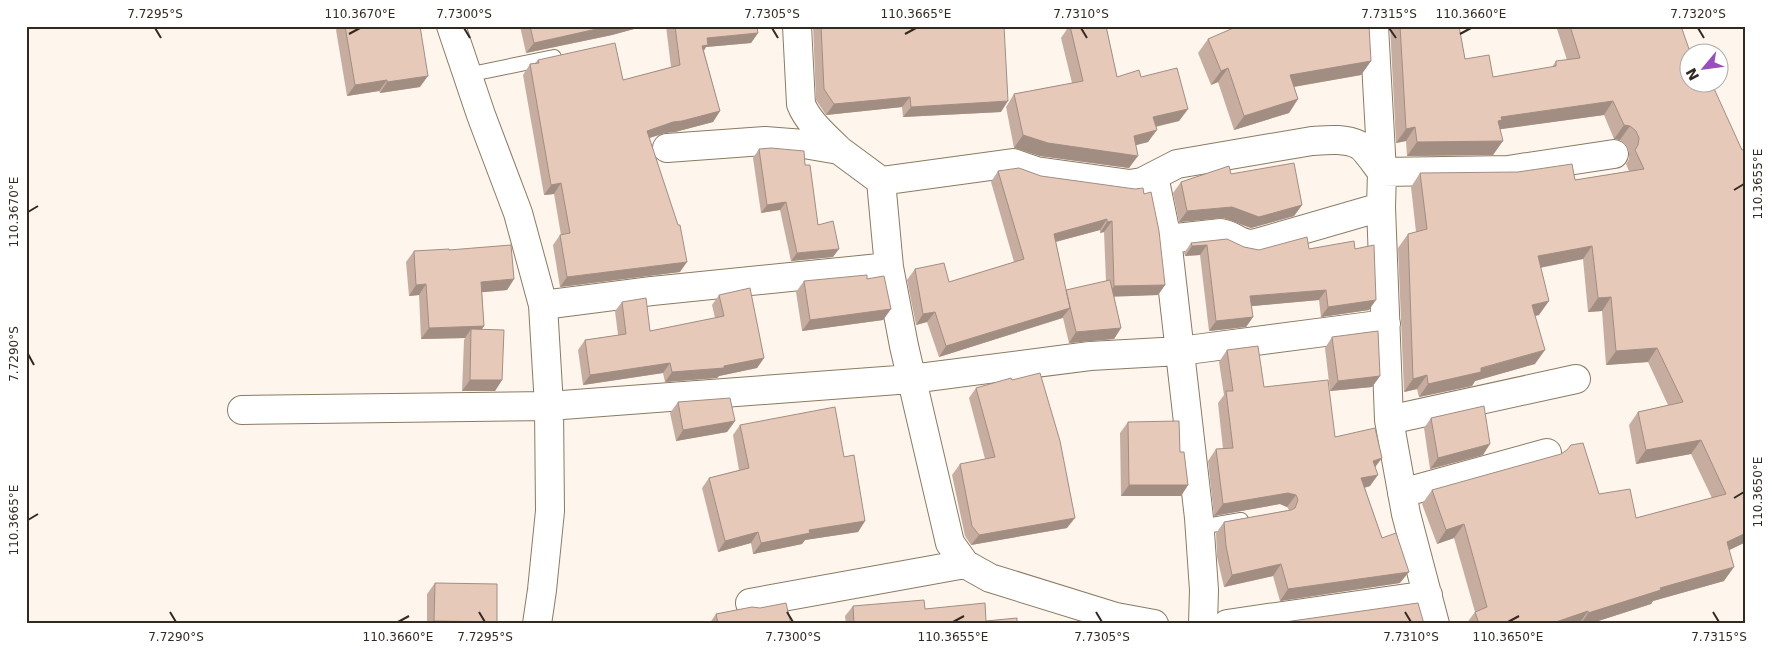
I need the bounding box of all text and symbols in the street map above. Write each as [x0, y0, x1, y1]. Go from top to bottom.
text: 7.7295°S [127, 7, 183, 21]
text: 110.3670°E [325, 7, 395, 21]
text: 7.7300°S [436, 7, 492, 21]
text: 7.7305°S [744, 7, 800, 21]
text: 110.3665°E [881, 7, 951, 21]
text: 7.7310°S [1053, 7, 1109, 21]
text: 7.7315°S [1361, 7, 1417, 21]
text: 110.3660°E [1436, 7, 1506, 21]
text: 7.7320°S [1670, 7, 1726, 21]
north arrow [1680, 42, 1730, 92]
text: N [1683, 65, 1702, 83]
text: 110.3655°E [1751, 149, 1765, 219]
text: 110.3670°E [7, 177, 21, 247]
text: 7.7290°S [7, 326, 21, 382]
text: 110.3650°E [1751, 457, 1765, 527]
text: 110.3665°E [7, 485, 21, 555]
text: 7.7290°S [148, 630, 204, 644]
text: 110.3660°E [363, 630, 433, 644]
text: 7.7295°S [457, 630, 513, 644]
text: 7.7300°S [765, 630, 821, 644]
text: 110.3655°E [918, 630, 988, 644]
text: 7.7305°S [1074, 630, 1130, 644]
text: 7.7310°S [1383, 630, 1439, 644]
text: 110.3650°E [1473, 630, 1543, 644]
text: 7.7315°S [1691, 630, 1747, 644]

